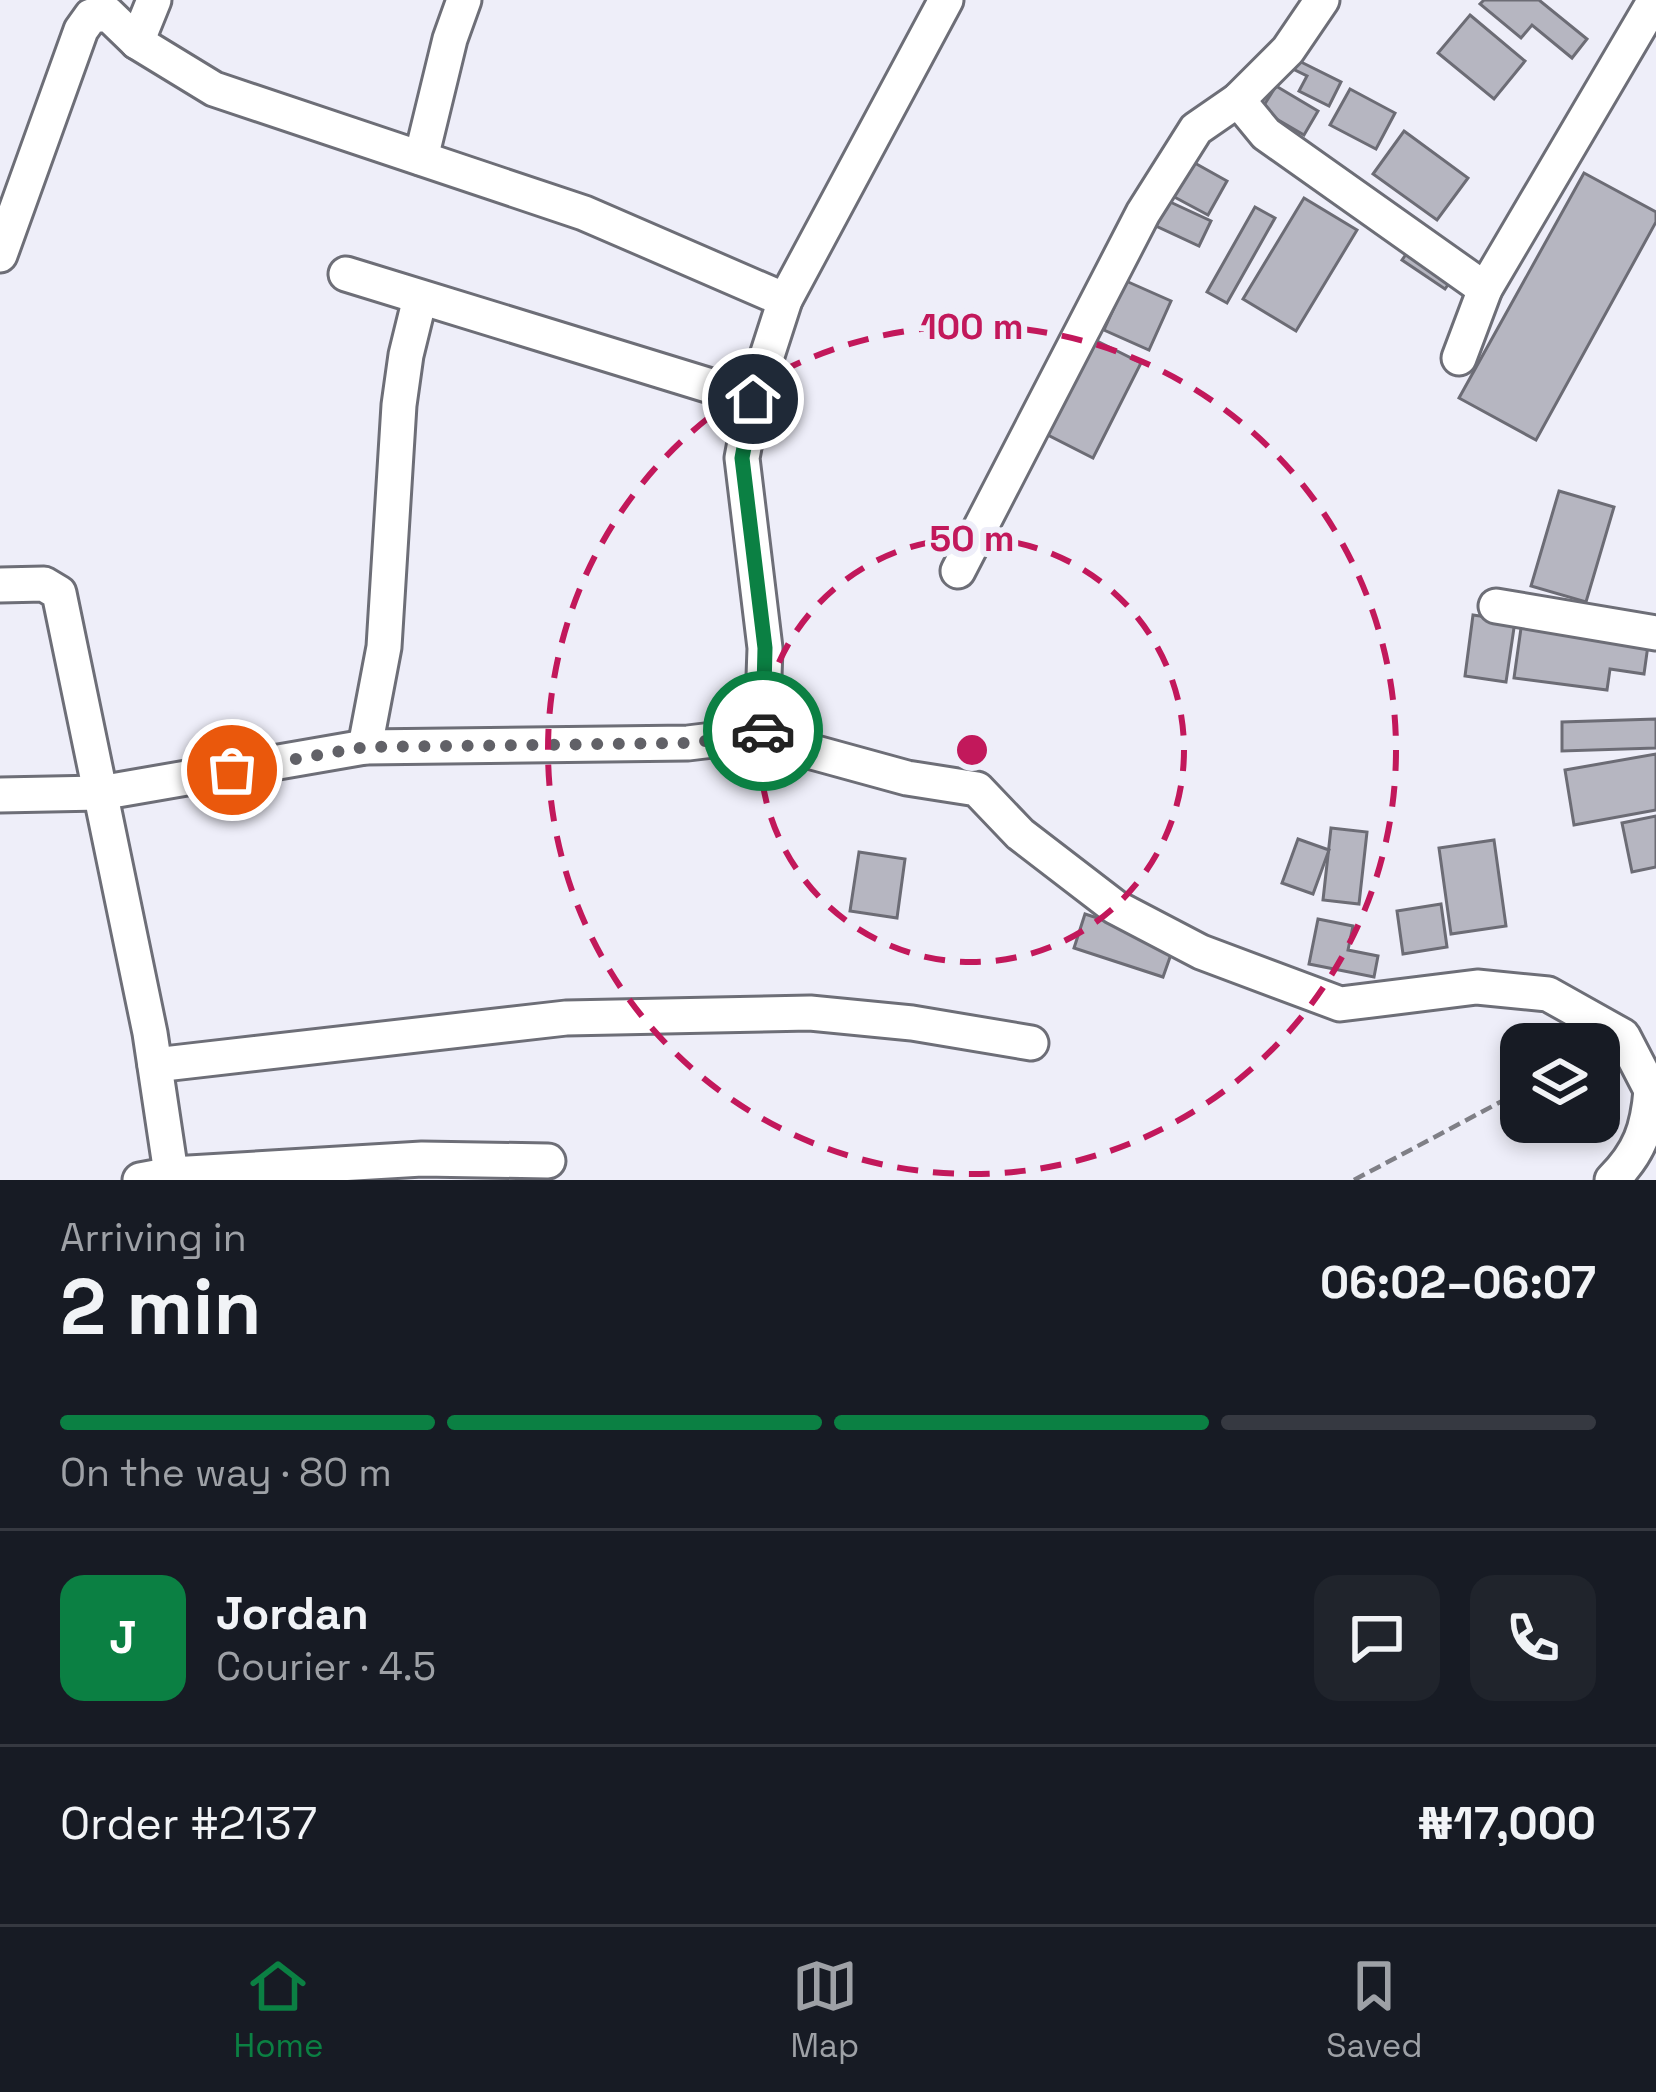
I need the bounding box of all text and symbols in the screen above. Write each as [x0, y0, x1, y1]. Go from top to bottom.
text: 100 m [921, 304, 1023, 350]
pin [702, 348, 804, 450]
icon: home [720, 366, 786, 432]
text: 50 m [930, 516, 1014, 562]
courier [703, 671, 823, 791]
icon: car [730, 698, 796, 764]
pin [181, 719, 283, 821]
centre of rings [951, 729, 993, 771]
icon: bag [199, 737, 265, 803]
map controls [1500, 1023, 1620, 1143]
button: layers [1500, 1023, 1620, 1143]
text: Arriving in [60, 1213, 247, 1262]
text: 06:02–06:07 [1320, 1254, 1596, 1311]
text: 2 min [60, 1257, 262, 1357]
text: On the way · 80 m [60, 1448, 392, 1497]
button: chat [1314, 1575, 1440, 1701]
button: phone [1470, 1575, 1596, 1701]
text: Jordan [216, 1585, 369, 1642]
text: J [109, 1609, 137, 1666]
text: Courier · 4.5 [216, 1642, 436, 1691]
text: Order #2137 [60, 1795, 317, 1852]
text: ₦17,000 [1417, 1795, 1596, 1852]
tab: Home [234, 1953, 323, 2067]
tab: Map [790, 1953, 859, 2067]
tab: Saved [1326, 1953, 1422, 2067]

